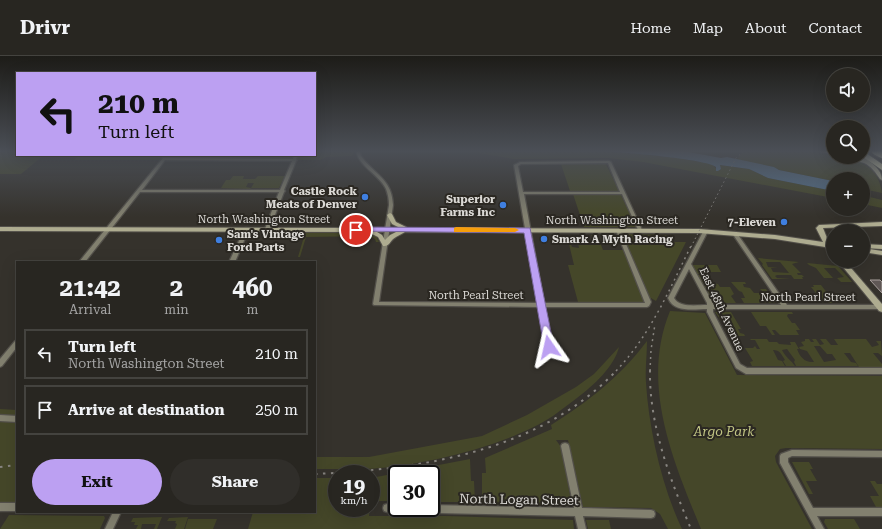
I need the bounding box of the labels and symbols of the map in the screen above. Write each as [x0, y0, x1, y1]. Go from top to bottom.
place label: Castle Rock Meats of Denver [266, 185, 357, 211]
marker: Castle Rock Meats of Denver [360, 192, 370, 202]
place label: Superior Farms Inc [440, 193, 496, 219]
marker: Superior Farms Inc [498, 200, 508, 210]
street label: North Washington Street [198, 213, 330, 226]
pin [339, 213, 373, 247]
street label: North Washington Street [546, 214, 678, 227]
place label: 7-Eleven [728, 216, 777, 229]
marker: 7-Eleven [779, 217, 789, 227]
place label: Sam's Vintage Ford Parts [227, 228, 305, 254]
place label: Smark A Myth Racing [552, 233, 673, 246]
marker: Smark A Myth Racing [539, 234, 549, 244]
marker: Sam's Vintage Ford Parts [214, 235, 224, 245]
street label: East 48th Avenue [696, 265, 747, 353]
street label: North Pearl Street [428, 289, 524, 302]
street label: North Pearl Street [760, 291, 856, 304]
position arrow [528, 326, 570, 368]
park label: Argo Park [693, 424, 755, 439]
speed limit sign: 30 [388, 465, 440, 517]
street label: North Logan Street [459, 491, 579, 508]

